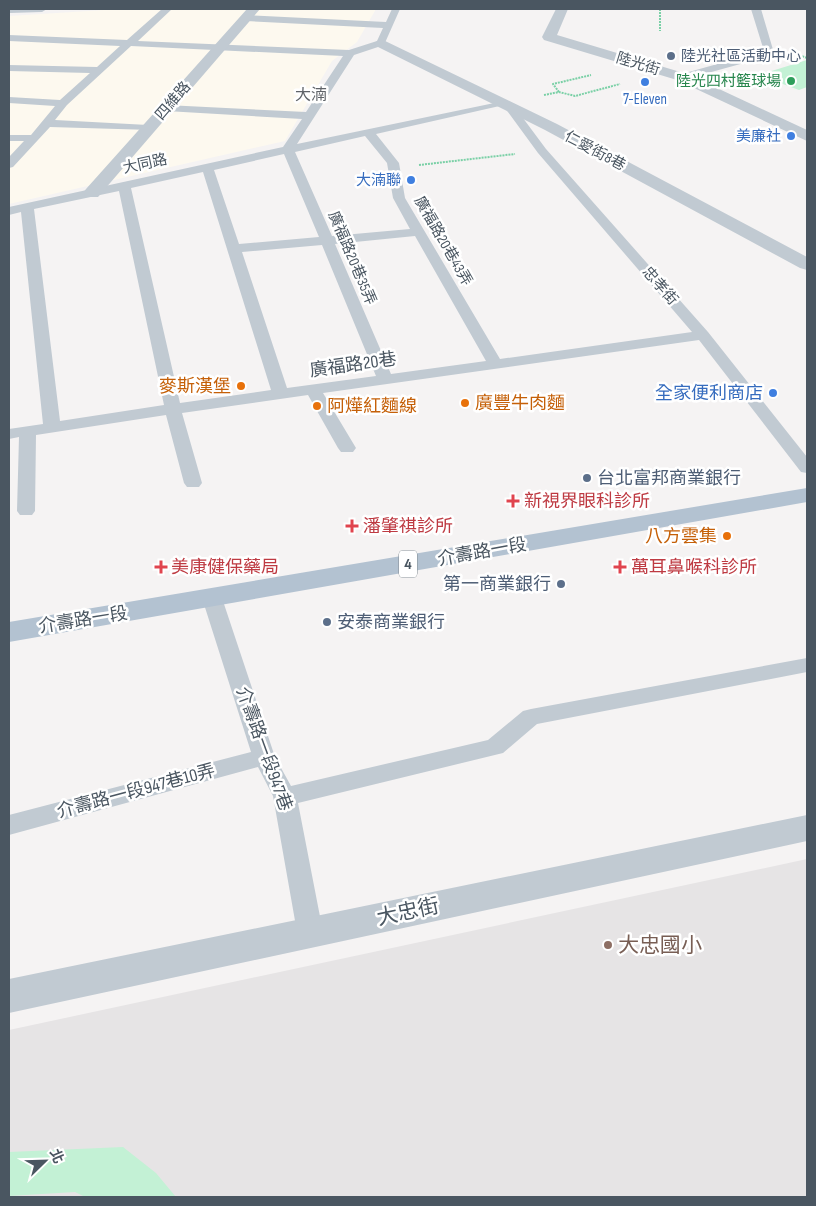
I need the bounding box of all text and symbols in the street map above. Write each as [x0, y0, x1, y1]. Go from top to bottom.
place label: 陸光社區活動中心 [681, 47, 801, 66]
street label: 陸光街 [614, 48, 662, 80]
marker: 陸光社區活動中心 [665, 50, 677, 62]
place label: 陸光四村籃球場 [676, 72, 781, 91]
marker: 陸光四村籃球場 [785, 75, 797, 87]
marker: 7-Eleven [639, 76, 651, 88]
street label: 四維路 [151, 78, 195, 124]
district label: 大湳 [295, 86, 327, 105]
place label: 7-Eleven [623, 90, 667, 109]
street label: 仁愛街8巷 [561, 127, 629, 175]
place label: 美廉社 [736, 127, 781, 146]
marker: 美廉社 [785, 130, 797, 142]
street label: 大同路 [121, 150, 169, 178]
place label: 大湳聯 [356, 171, 401, 190]
marker: 大湳聯 [405, 174, 417, 186]
street label: 廣福路20巷43弄 [410, 193, 476, 289]
street label: 廣福路20巷35弄 [324, 208, 380, 308]
street label: 忠孝街 [638, 263, 682, 309]
street label: 廣福路20巷 [308, 349, 398, 381]
place label: 麥斯漢堡 [159, 376, 231, 397]
marker: 麥斯漢堡 [235, 380, 247, 392]
place label: 全家便利商店 [655, 383, 763, 404]
marker: 全家便利商店 [767, 387, 779, 399]
place label: 廣豐牛肉麵 [475, 393, 565, 414]
place label: 阿燁紅麵線 [327, 396, 417, 417]
marker: 廣豐牛肉麵 [459, 397, 471, 409]
marker: 阿燁紅麵線 [311, 400, 323, 412]
place label: 台北富邦商業銀行 [597, 468, 741, 489]
marker: 台北富邦商業銀行 [581, 472, 593, 484]
place label: 新視界眼科診所 [524, 491, 650, 512]
marker: 新視界眼科診所 [506, 494, 520, 508]
place label: 潘肇祺診所 [363, 516, 453, 537]
marker: 潘肇祺診所 [345, 519, 359, 533]
place label: 八方雲集 [645, 526, 717, 547]
marker: 八方雲集 [721, 530, 733, 542]
street label: 介壽路一段 [436, 534, 528, 570]
road number: 4 [399, 550, 417, 578]
place label: 美康健保藥局 [171, 557, 279, 578]
place label: 萬耳鼻喉科診所 [631, 557, 757, 578]
marker: 萬耳鼻喉科診所 [613, 560, 627, 574]
marker: 美康健保藥局 [155, 561, 167, 573]
place label: 第一商業銀行 [443, 574, 551, 595]
marker: 第一商業銀行 [555, 578, 567, 590]
street label: 介壽路一段 [37, 603, 129, 637]
place label: 安泰商業銀行 [337, 612, 445, 633]
marker: 安泰商業銀行 [321, 616, 333, 628]
street label: 介壽路一段947巷 [232, 684, 296, 814]
street label: 介壽路一段947巷10弄 [55, 760, 217, 822]
street label: 大忠街 [375, 893, 441, 931]
place label: 大忠國小 [618, 933, 702, 958]
marker: 大忠國小 [602, 939, 614, 951]
north arrow [20, 1136, 70, 1186]
text: 北 [46, 1146, 67, 1166]

